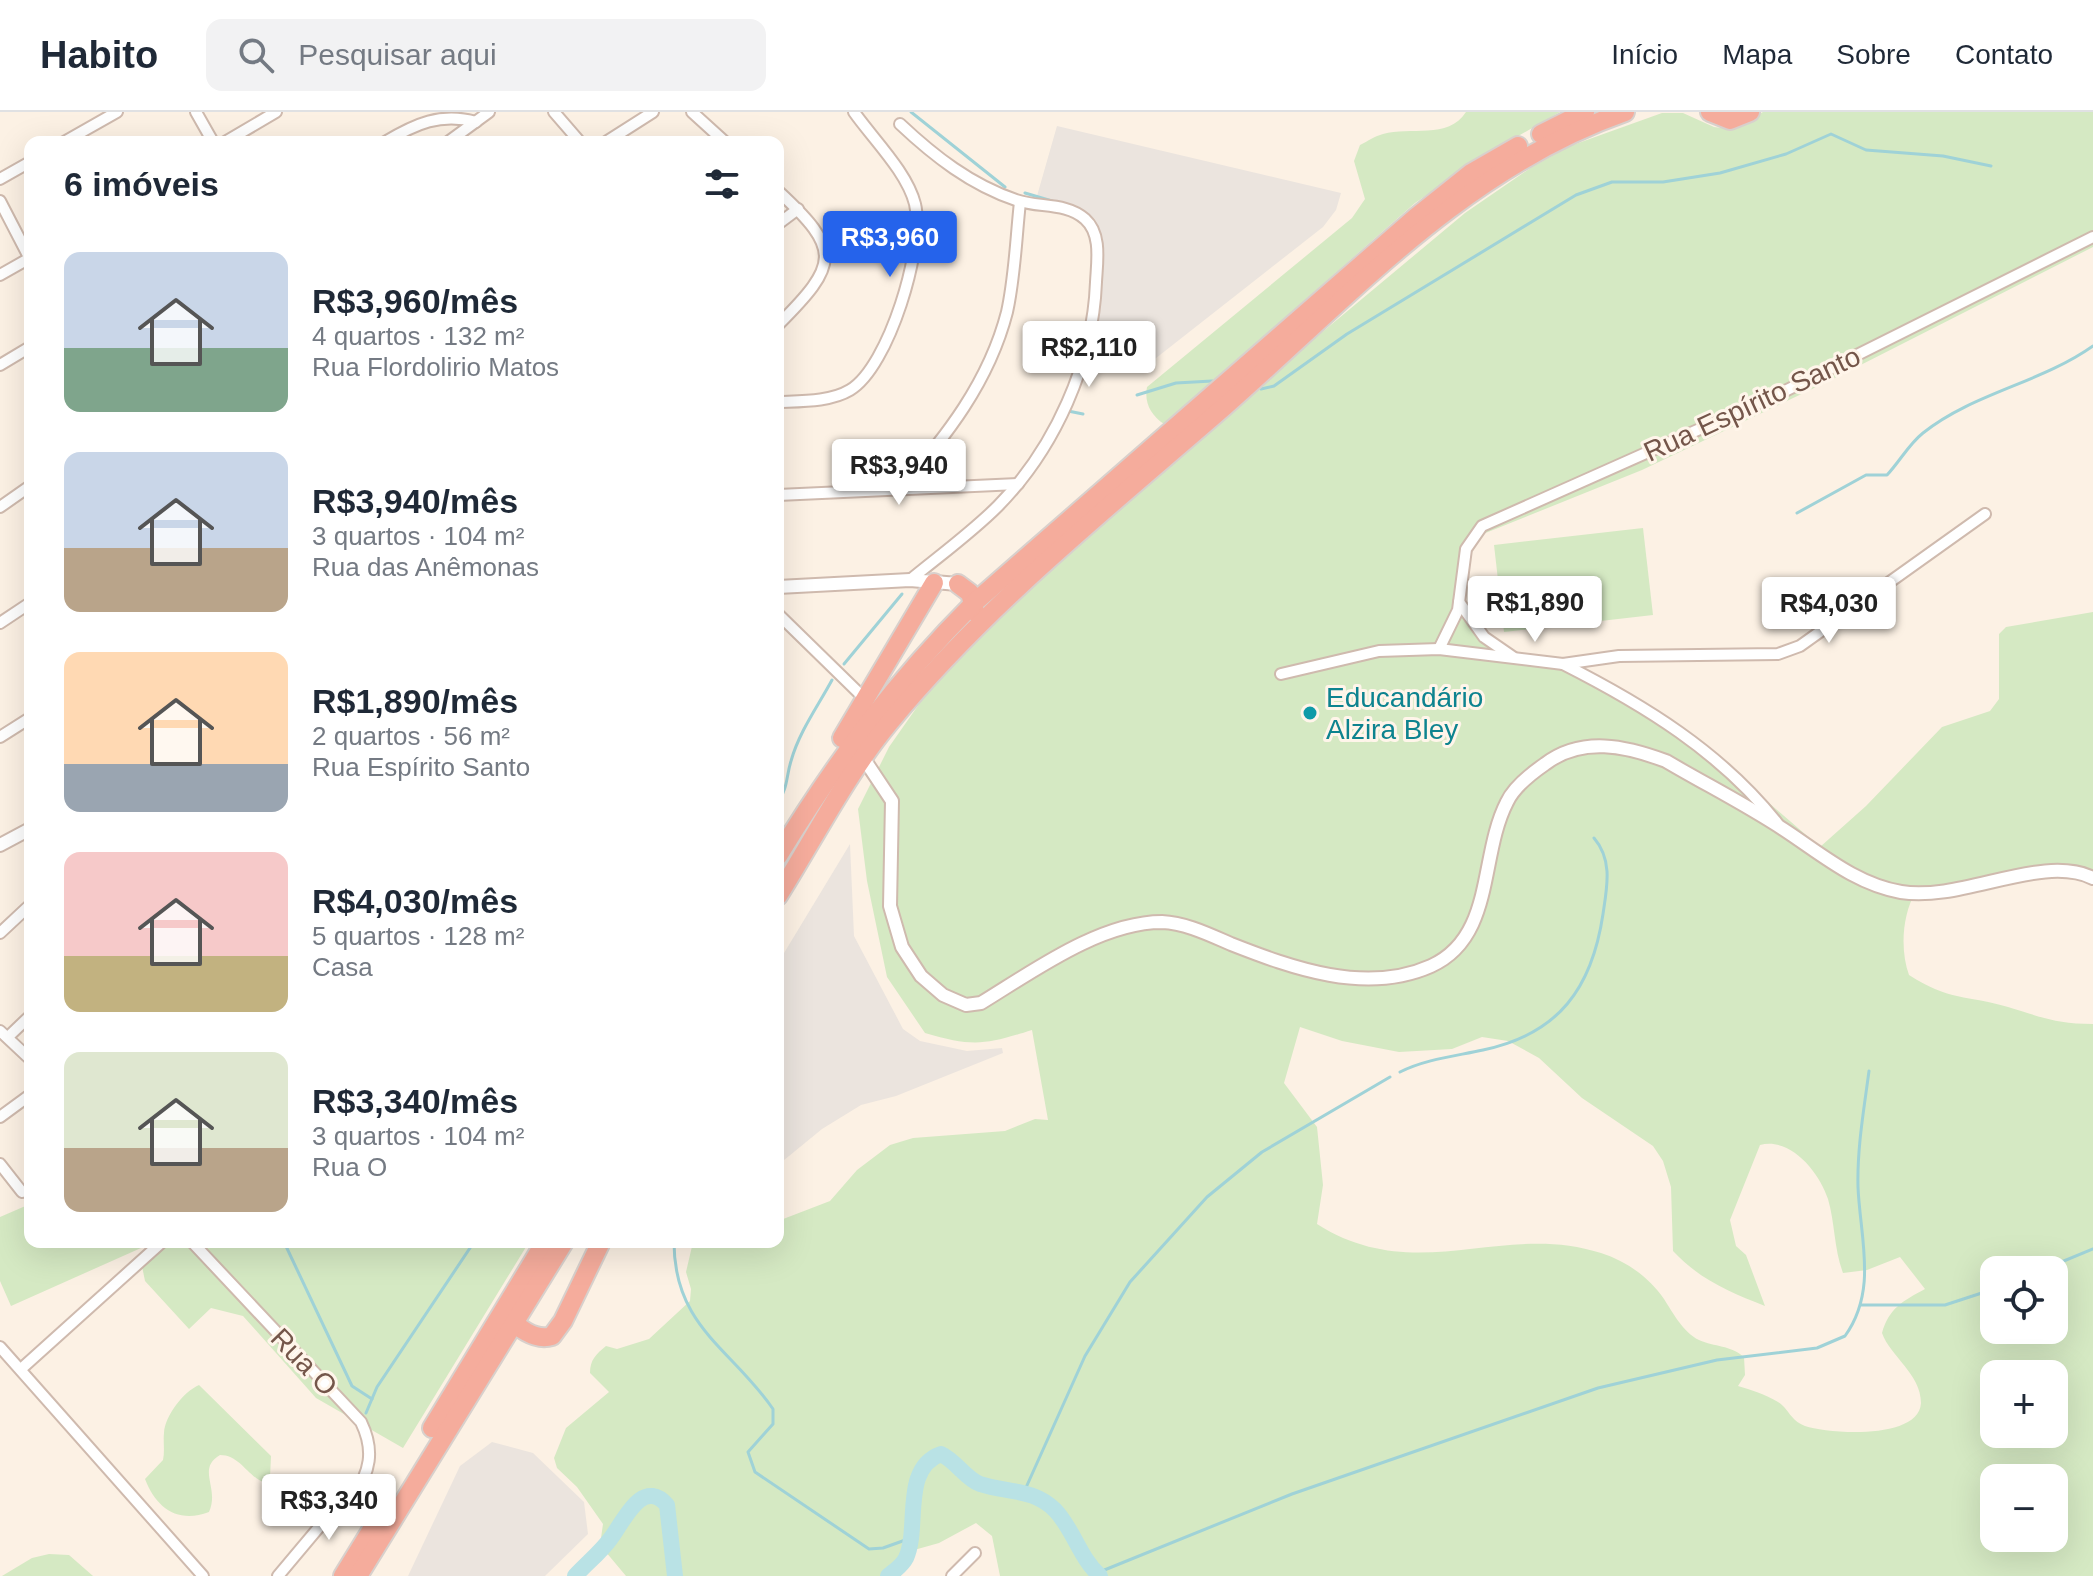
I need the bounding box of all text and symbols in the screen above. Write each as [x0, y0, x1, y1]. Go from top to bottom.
search box [206, 19, 766, 91]
icon: search [234, 33, 278, 77]
text: Habito [40, 34, 158, 76]
text: Pesquisar aqui [298, 38, 497, 71]
text: Início [1611, 39, 1678, 70]
text: Mapa [1722, 39, 1792, 70]
text: Sobre [1836, 39, 1911, 70]
text: Contato [1955, 39, 2053, 70]
icon: filters [700, 162, 744, 206]
text: 6 imóveis [64, 165, 219, 203]
pin: R$3,960 [816, 211, 964, 279]
text: R$3,960 [841, 222, 939, 252]
text: R$3,960/mês [312, 282, 518, 320]
icon: home [128, 284, 224, 380]
text: 4 quartos · 132 m² [312, 321, 524, 351]
pin: R$2,110 [1015, 321, 1163, 389]
text: R$2,110 [1041, 332, 1137, 362]
street label: Rua Espírito Santo [1639, 340, 1865, 468]
text: Rua Flordolirio Matos [312, 352, 559, 382]
pin: R$3,940 [825, 439, 973, 507]
text: R$3,940 [850, 450, 948, 480]
text: R$3,940/mês [312, 482, 518, 520]
icon: home [128, 484, 224, 580]
text: 3 quartos · 104 m² [312, 521, 524, 551]
text: Rua das Anêmonas [312, 552, 539, 582]
pin: R$1,890 [1461, 576, 1609, 644]
pin: R$4,030 [1755, 577, 1903, 645]
text: R$1,890 [1486, 587, 1584, 617]
text: R$4,030 [1780, 588, 1878, 618]
text: R$1,890/mês [312, 682, 518, 720]
place label: Educandário Alzira Bley [1326, 682, 1483, 745]
icon: home [128, 684, 224, 780]
marker: Educandário Alzira Bley [1301, 704, 1319, 722]
text: 2 quartos · 56 m² [312, 721, 510, 751]
text: Rua Espírito Santo [312, 752, 530, 782]
text: R$4,030/mês [312, 882, 518, 920]
icon: home [128, 884, 224, 980]
text: 5 quartos · 128 m² [312, 921, 524, 951]
text: Casa [312, 952, 373, 982]
text: R$3,340/mês [312, 1082, 518, 1120]
icon: home [128, 1084, 224, 1180]
text: 3 quartos · 104 m² [312, 1121, 524, 1151]
text: Rua O [312, 1152, 387, 1182]
map controls [1980, 1256, 2068, 1552]
button: locate [1980, 1256, 2068, 1344]
street label: Rua O [265, 1322, 343, 1402]
button: + [1980, 1360, 2068, 1448]
button: − [1980, 1464, 2068, 1552]
pin: R$3,340 [255, 1474, 403, 1542]
text: R$3,340 [280, 1485, 378, 1515]

